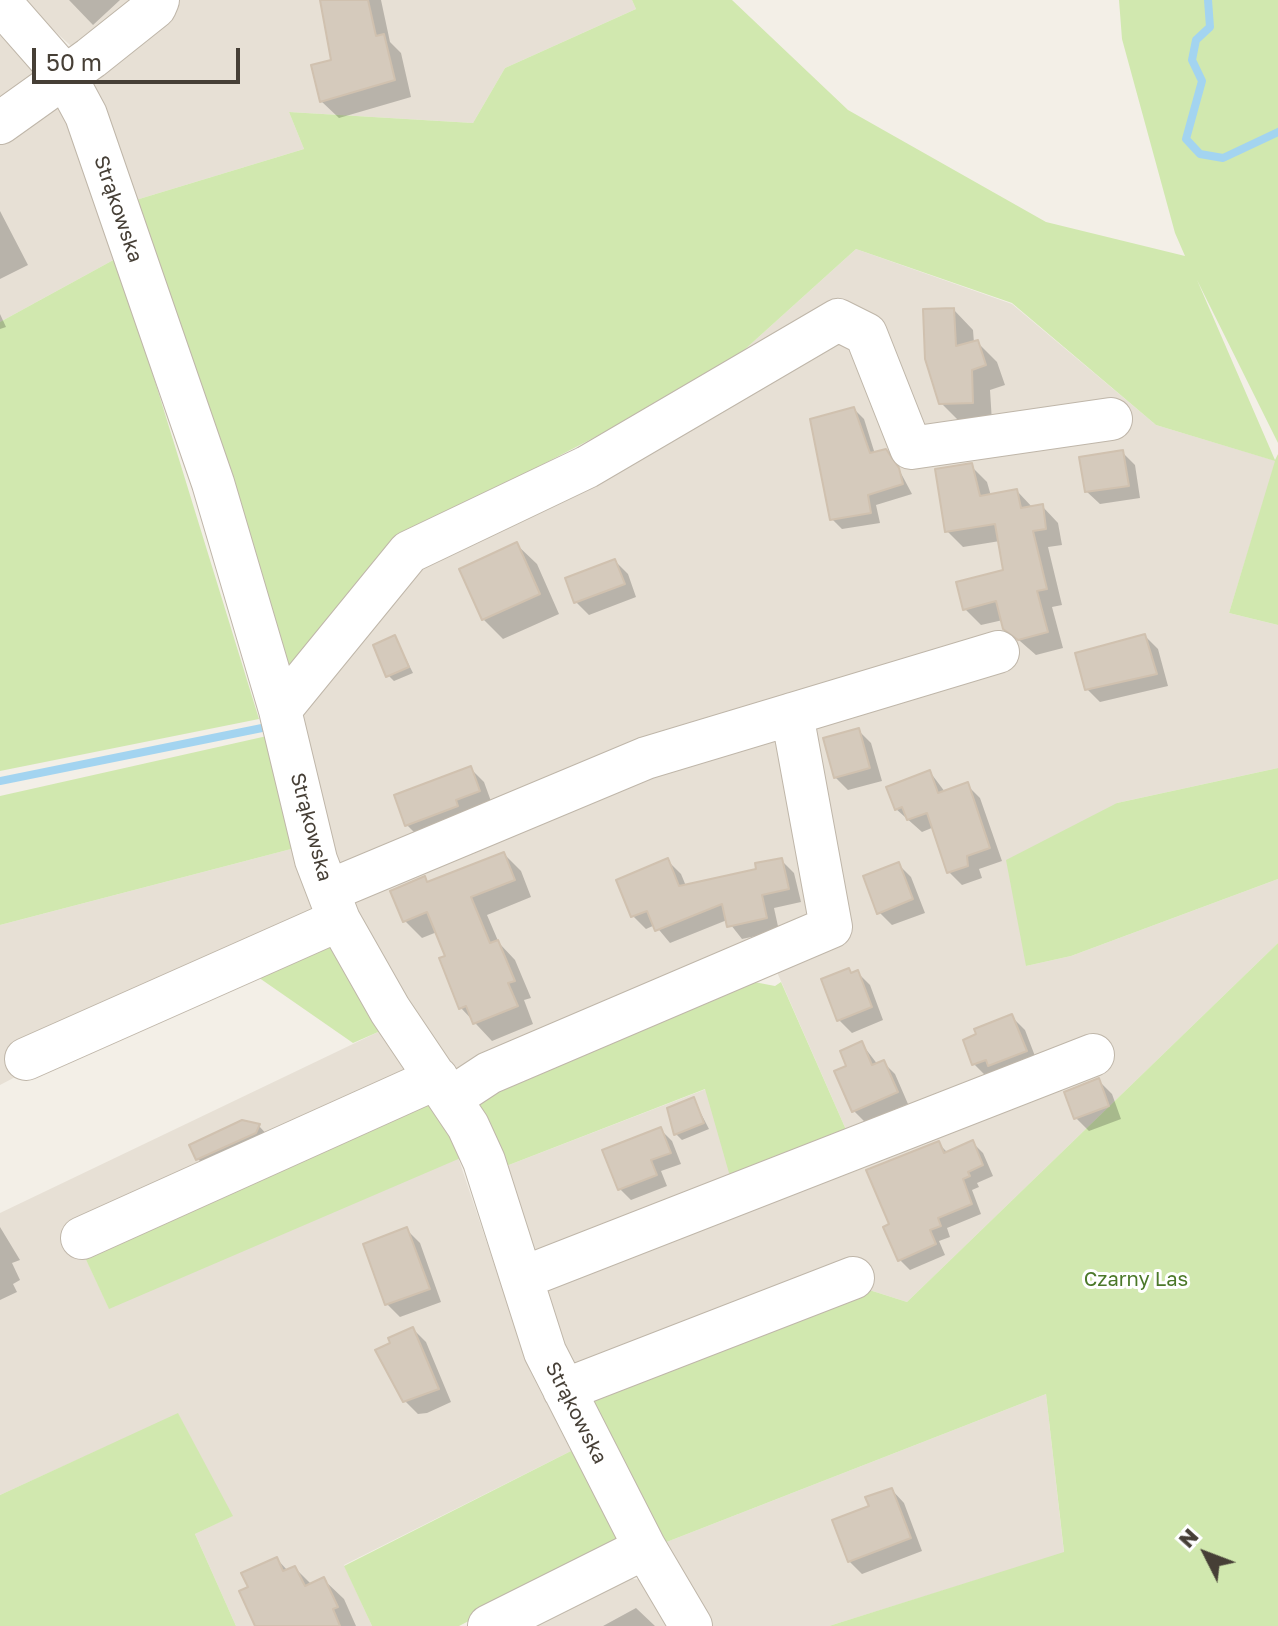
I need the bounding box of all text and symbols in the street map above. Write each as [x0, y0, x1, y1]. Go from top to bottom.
scale bar [36, 32, 244, 82]
text: 50 m [46, 47, 102, 76]
street label: Strąkowska [89, 153, 147, 265]
street label: Strąkowska [285, 770, 337, 884]
park label: Czarny Las [1084, 1268, 1188, 1292]
street label: Strąkowska [540, 1358, 612, 1468]
north arrow [1166, 1514, 1246, 1594]
text: N [1172, 1522, 1203, 1553]

